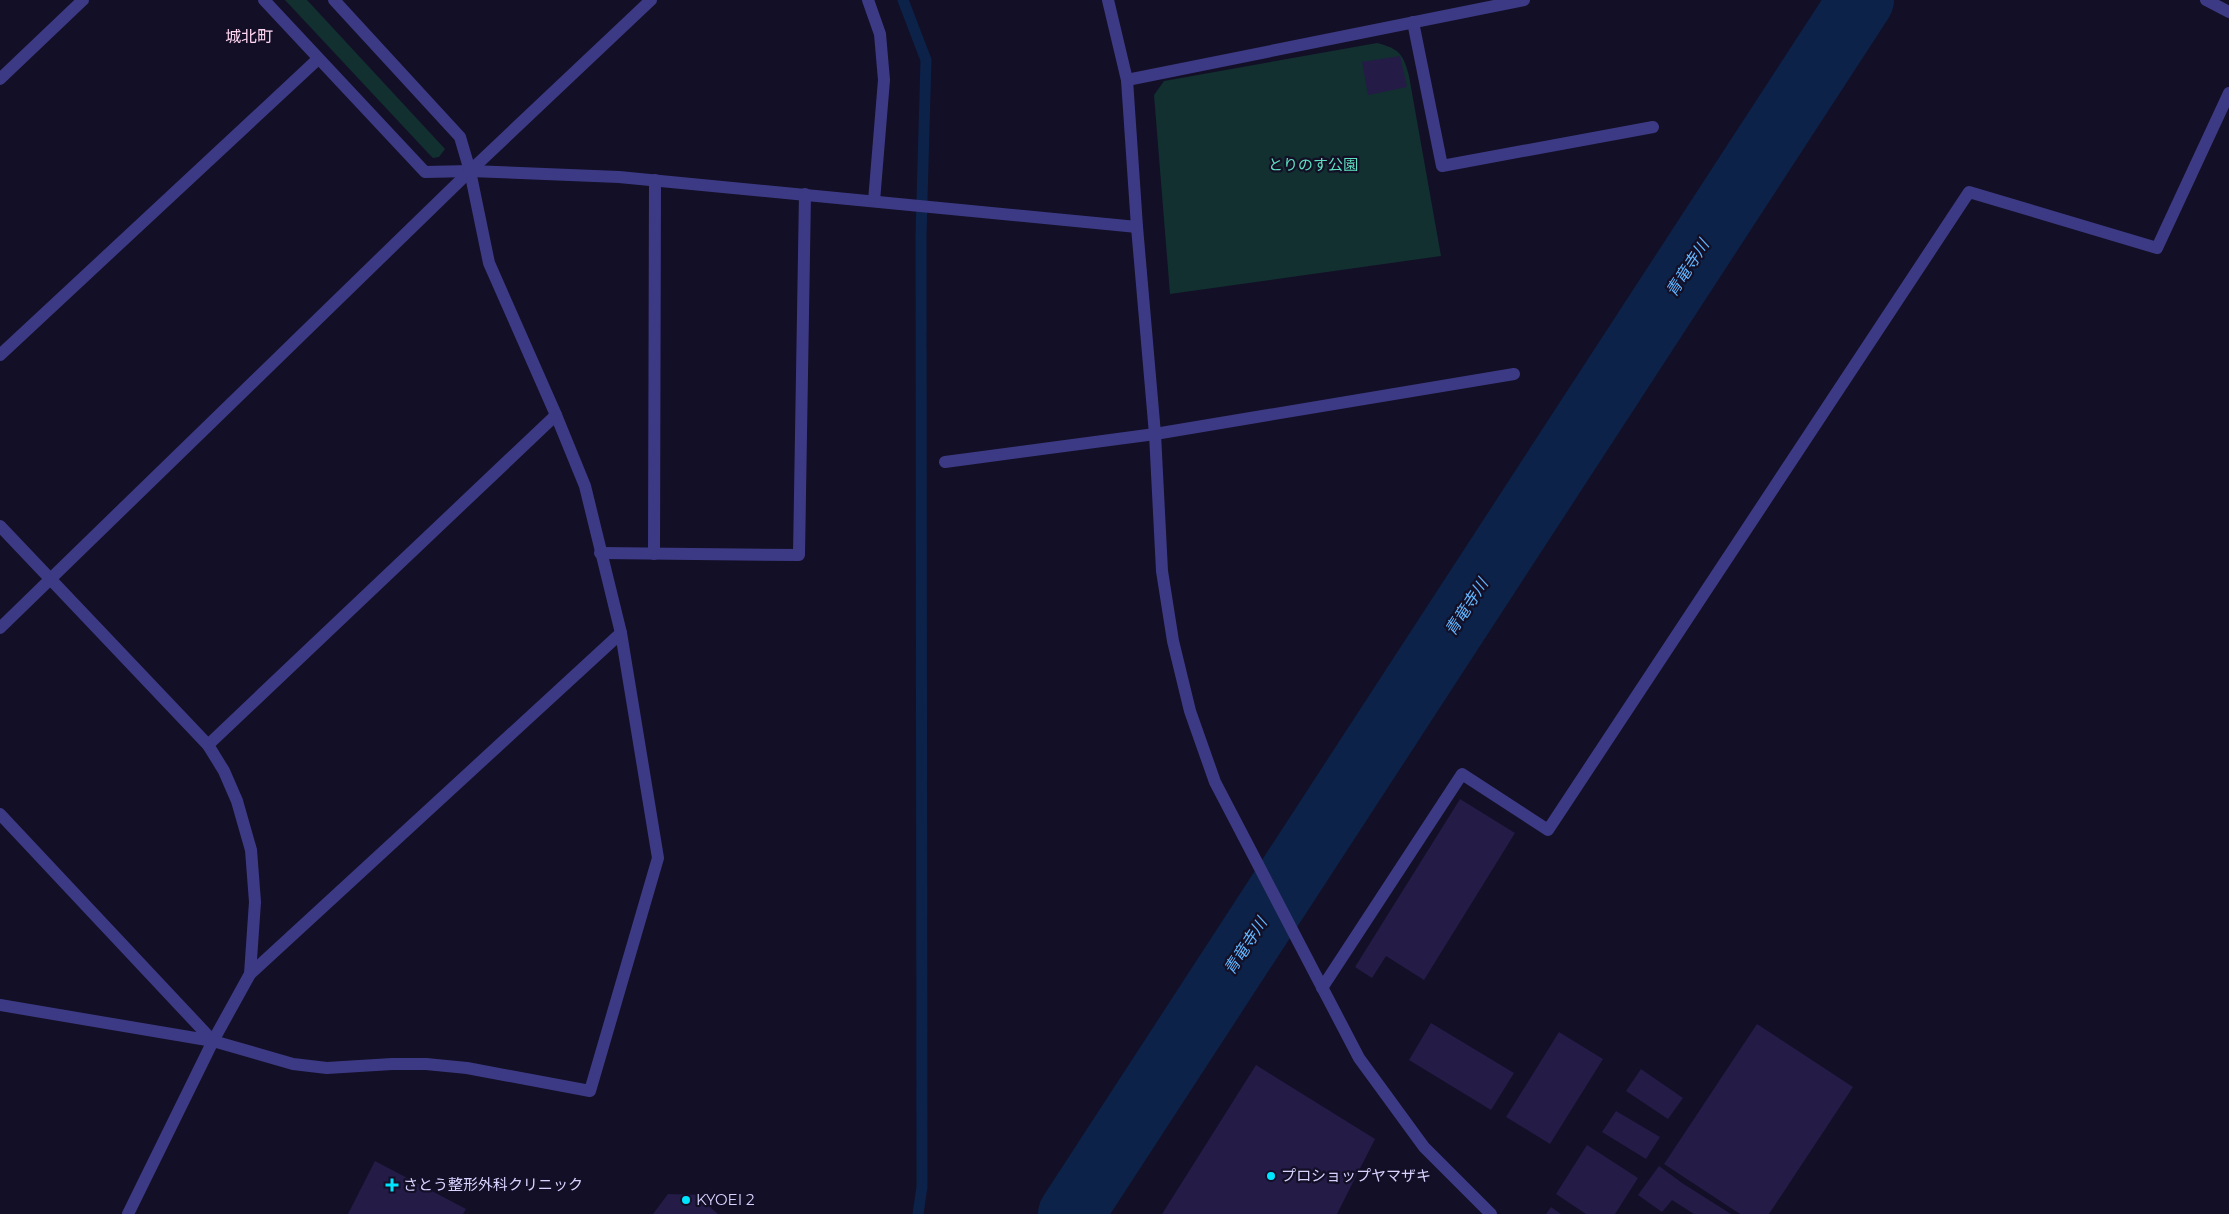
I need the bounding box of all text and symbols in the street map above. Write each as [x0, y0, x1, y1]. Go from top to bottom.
district label: 城北町 [225, 27, 273, 46]
park label: とりのす公園 [1268, 155, 1358, 174]
water label: 青竜寺川 [1662, 235, 1714, 300]
water label: 青竜寺川 [1441, 574, 1493, 639]
water label: 青竜寺川 [1220, 913, 1272, 978]
place label: プロショップヤマザキ [1281, 1166, 1431, 1185]
marker: プロショップヤマザキ [1265, 1170, 1277, 1182]
place label: さとう整形外科クリニック [403, 1175, 583, 1194]
marker: さとう整形外科クリニック [385, 1178, 399, 1192]
place label: KYOEI 2 [696, 1190, 755, 1209]
marker: KYOEI 2 [680, 1194, 692, 1206]

